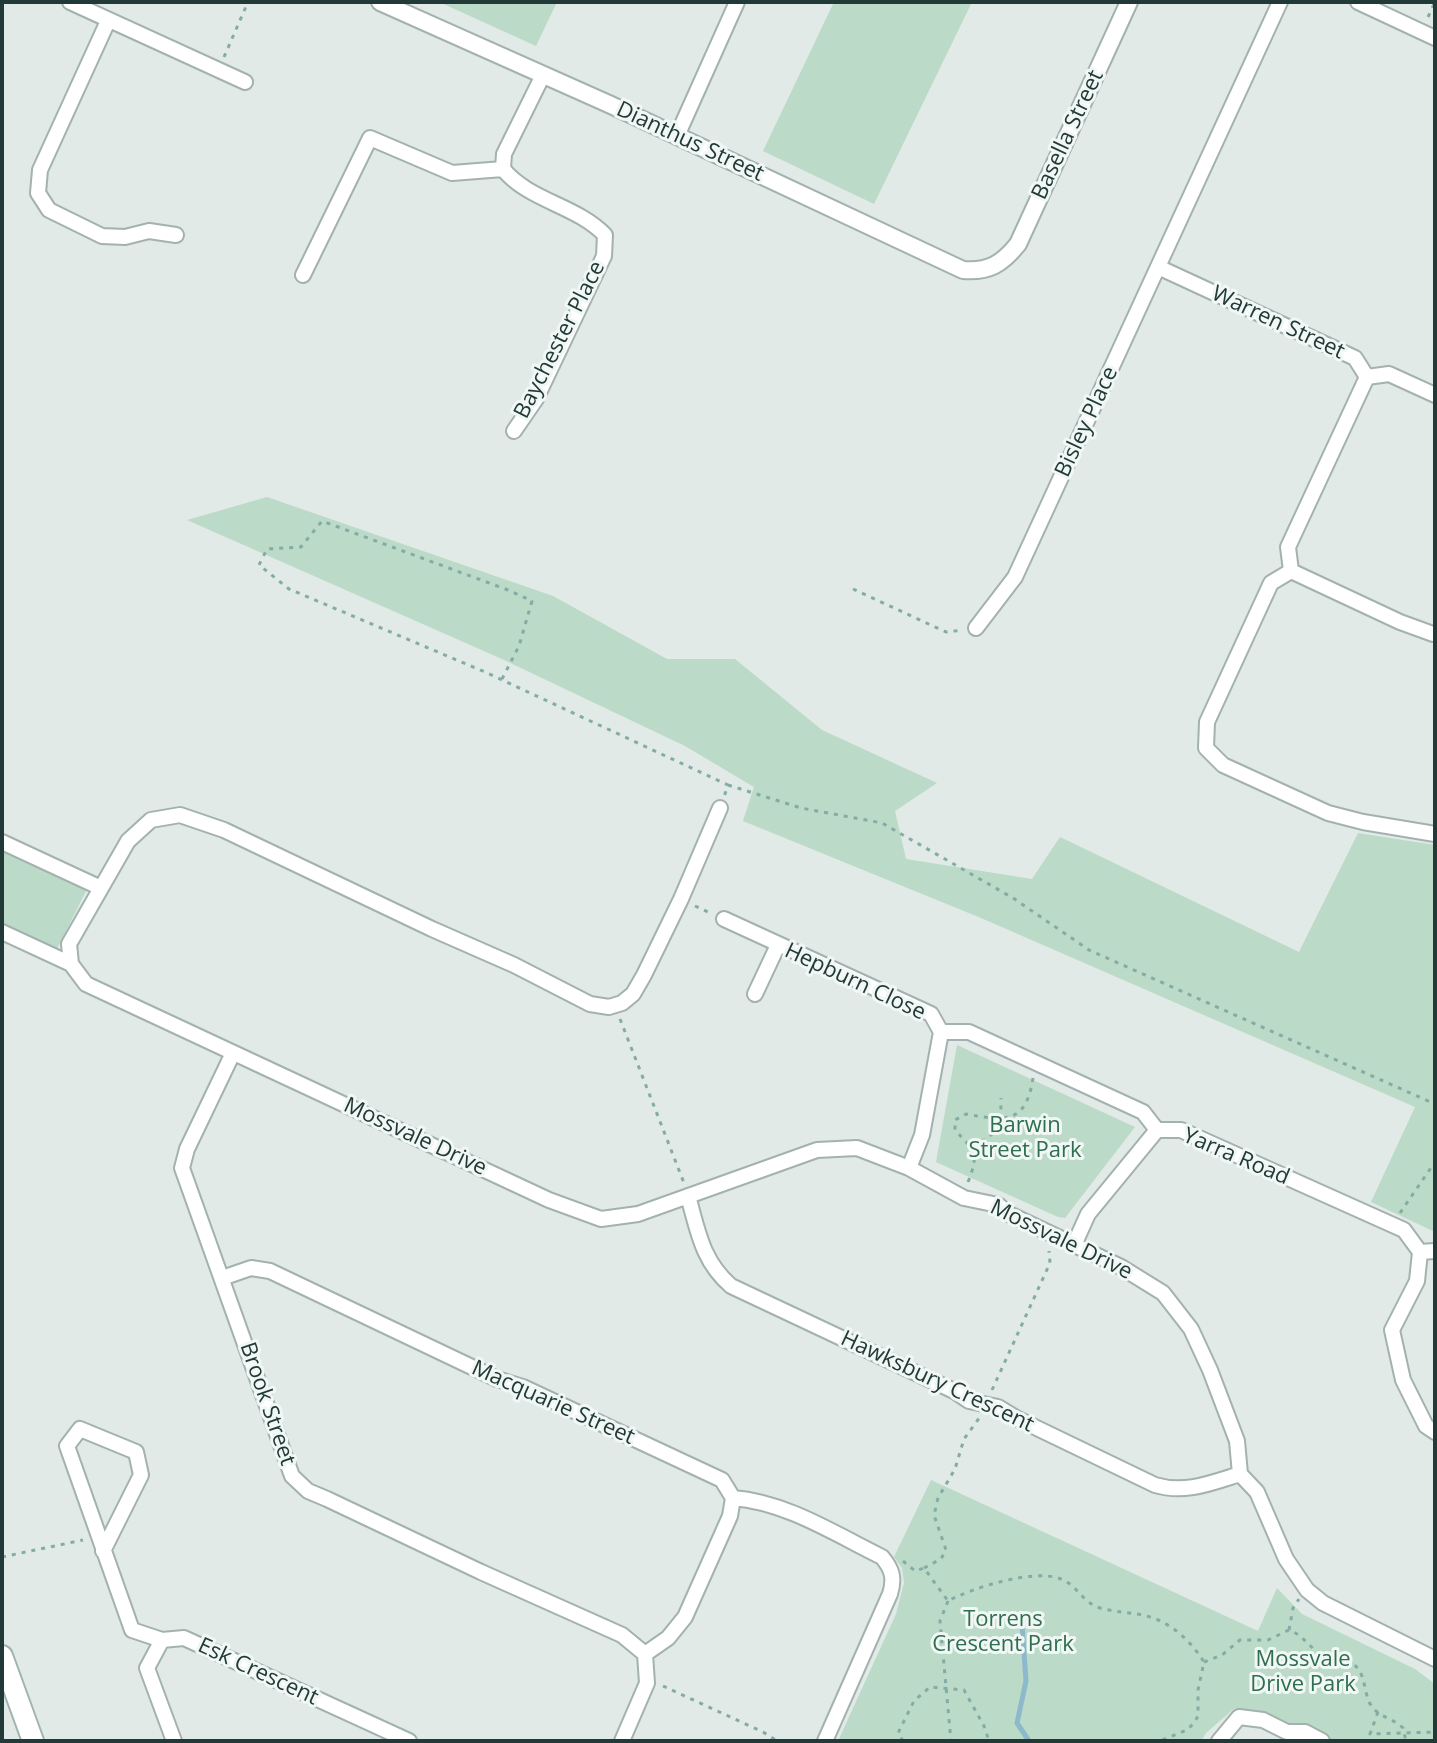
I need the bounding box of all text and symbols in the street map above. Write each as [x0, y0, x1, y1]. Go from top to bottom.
street label: Basella Street [1027, 66, 1109, 204]
street label: Dianthus Street [612, 96, 768, 188]
street label: Baychester Place [509, 257, 611, 423]
street label: Warren Street [1207, 281, 1349, 365]
street label: Bisley Place [1050, 363, 1124, 481]
street label: Hepburn Close [780, 938, 930, 1026]
street label: Mossvale Drive [339, 1092, 491, 1182]
park label: Barwin Street Park [968, 1113, 1082, 1164]
street label: Yarra Road [1179, 1123, 1293, 1191]
street label: Mossvale Drive [986, 1194, 1136, 1286]
street label: Hawksbury Crescent [836, 1326, 1038, 1438]
street label: Brook Street [234, 1339, 300, 1469]
street label: Macquarie Street [467, 1355, 639, 1451]
park label: Torrens Crescent Park [932, 1607, 1074, 1658]
street label: Esk Crescent [194, 1633, 322, 1711]
park label: Mossvale Drive Park [1250, 1647, 1356, 1698]

